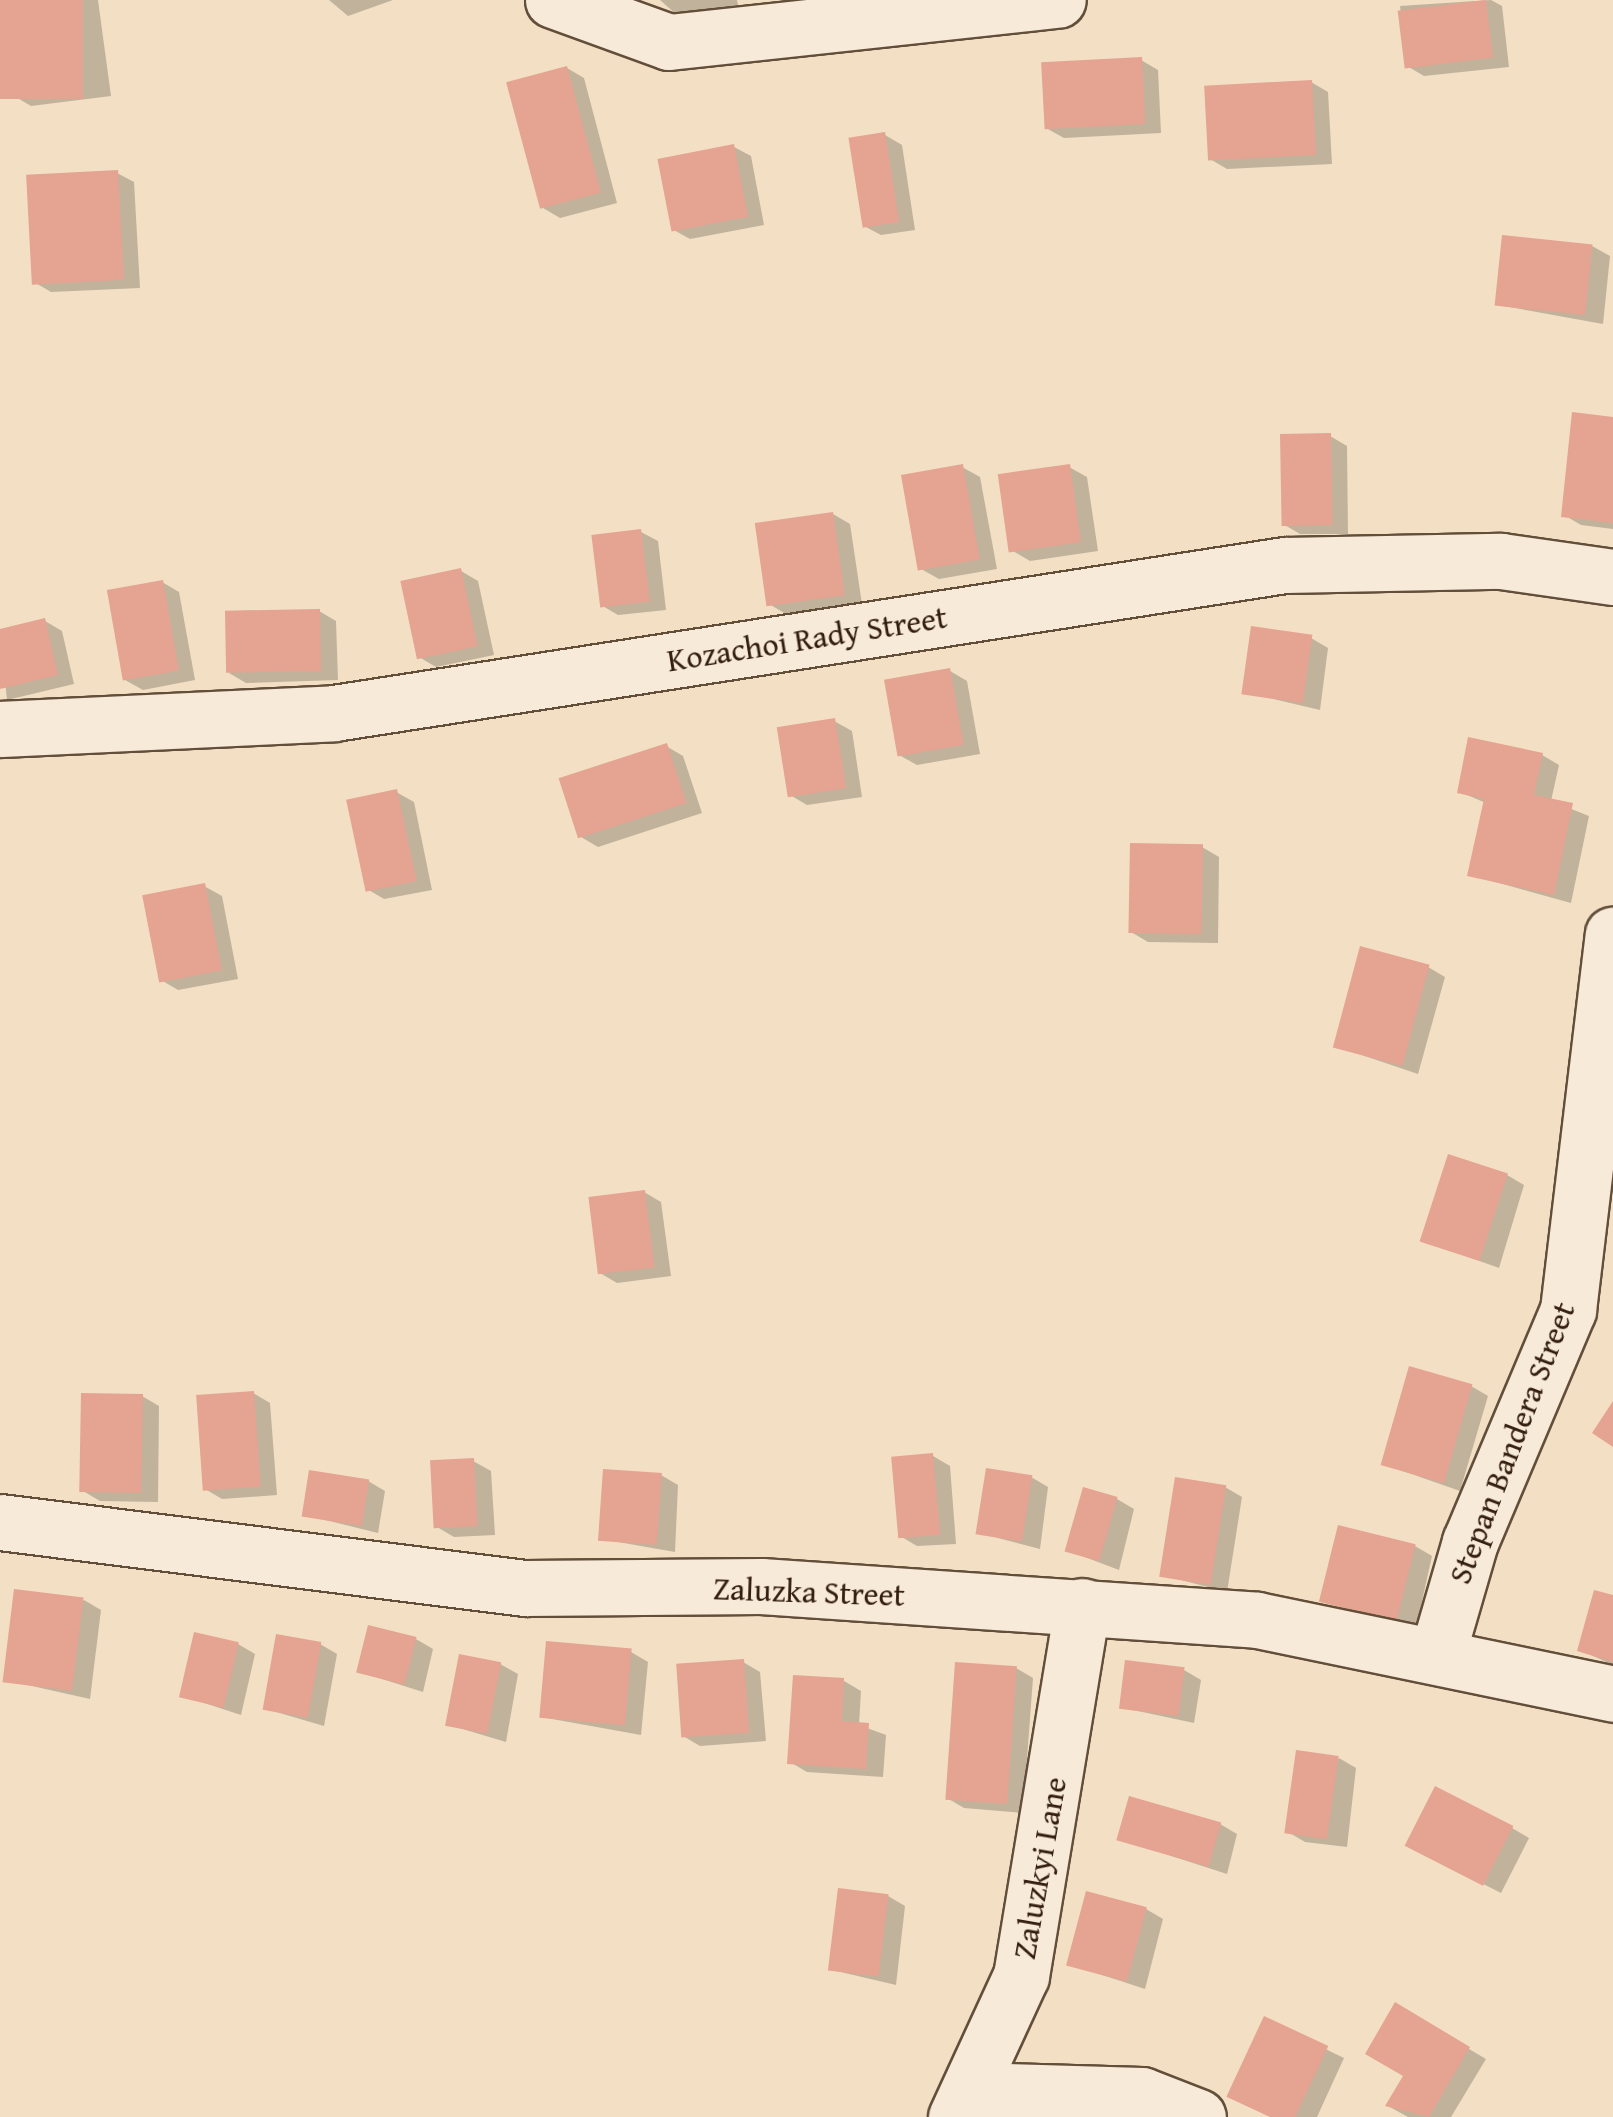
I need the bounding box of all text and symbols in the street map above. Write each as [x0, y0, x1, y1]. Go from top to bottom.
street label: Kozachoi Rady Street [664, 598, 950, 680]
street label: Stepan Bandera Street [1441, 1297, 1583, 1589]
street label: Zaluzka Street [713, 1569, 905, 1615]
street label: Zaluzkyi Lane [1005, 1774, 1075, 1962]

